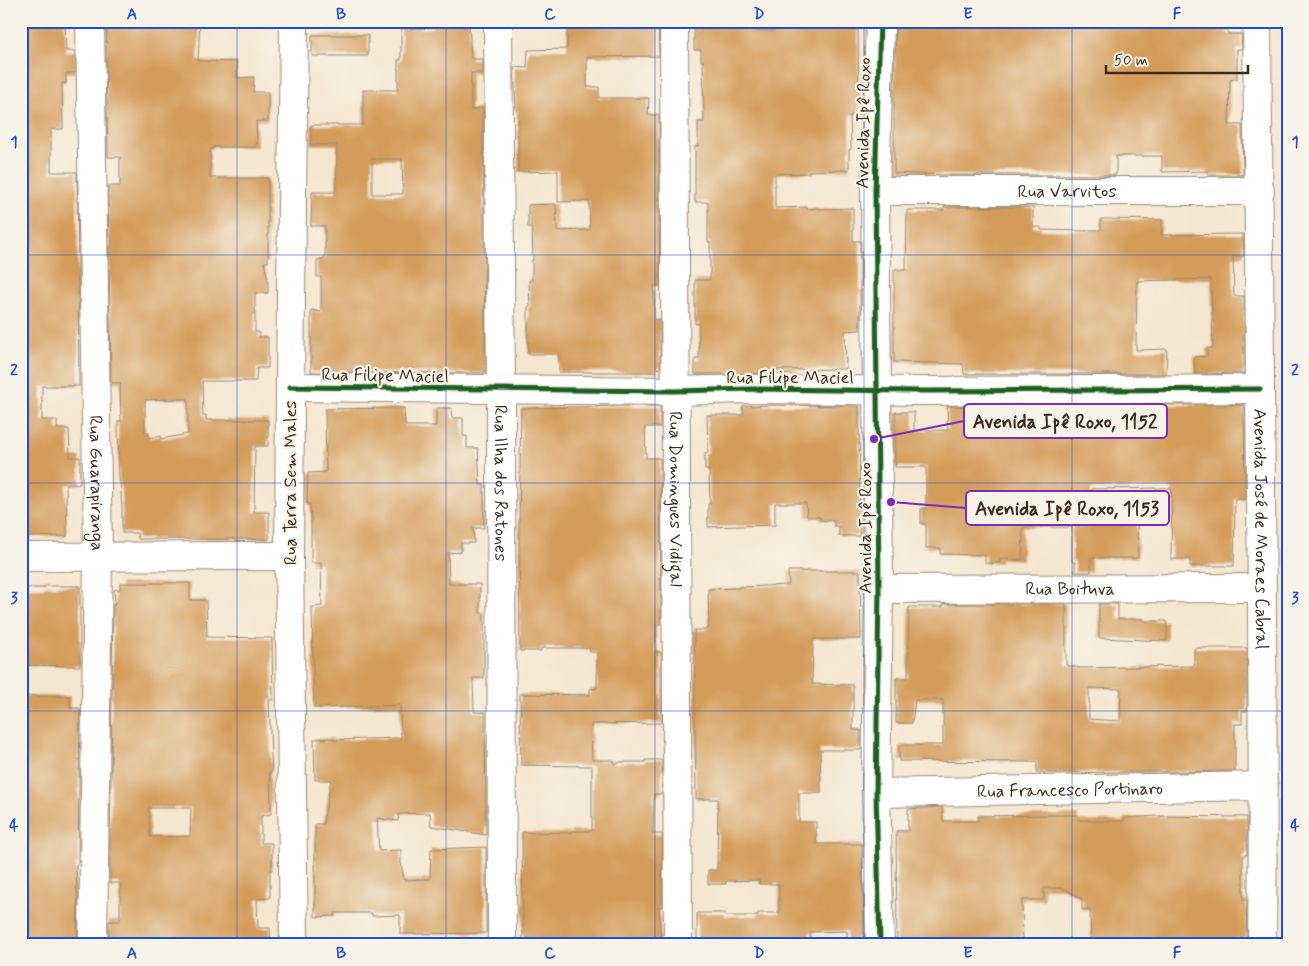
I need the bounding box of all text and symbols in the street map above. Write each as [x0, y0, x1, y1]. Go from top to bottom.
text: A [127, 4, 137, 25]
text: B [336, 4, 346, 25]
text: C [544, 4, 556, 25]
text: D [753, 4, 765, 25]
text: E [963, 4, 973, 25]
text: F [1173, 4, 1182, 25]
scale bar [1106, 42, 1249, 74]
text: 50 m [1114, 51, 1148, 71]
street label: Avenida Ipê Roxo [851, 57, 877, 189]
text: 1 [10, 132, 18, 153]
text: 1 [1291, 132, 1299, 153]
street label: Rua Varvitos [1018, 180, 1116, 204]
text: 2 [10, 360, 18, 381]
text: 2 [1291, 360, 1299, 381]
street label: Rua Filipe Maciel [321, 363, 449, 389]
street label: Rua Filipe Maciel [726, 366, 854, 390]
street label: Rua Terra Sem Males [279, 401, 303, 565]
callout: Avenida Ipê Roxo, 1152 [964, 404, 1167, 438]
street label: Rua Ilha dos Ratones [488, 405, 512, 561]
street label: Avenida José de Moraes Cabral [1247, 408, 1273, 650]
text: Avenida Ipê Roxo, 1152 [973, 410, 1158, 435]
street label: Rua Domingues Vidigal [661, 411, 687, 587]
street label: Rua Guarapiranga [83, 415, 109, 551]
street label: Avenida Ipê Roxo [854, 462, 878, 594]
callout: Avenida Ipê Roxo, 1153 [966, 491, 1169, 525]
text: Avenida Ipê Roxo, 1153 [975, 497, 1159, 522]
street label: Rua Boituva [1025, 577, 1115, 602]
text: 3 [10, 588, 18, 609]
text: 3 [1291, 588, 1299, 609]
street label: Rua Francesco Portinaro [977, 777, 1163, 804]
text: 4 [9, 815, 19, 836]
text: 4 [1290, 815, 1300, 836]
text: A [127, 943, 137, 964]
text: B [336, 943, 346, 964]
text: C [544, 943, 556, 964]
text: D [753, 943, 765, 964]
text: E [963, 943, 973, 964]
text: F [1173, 943, 1182, 964]

